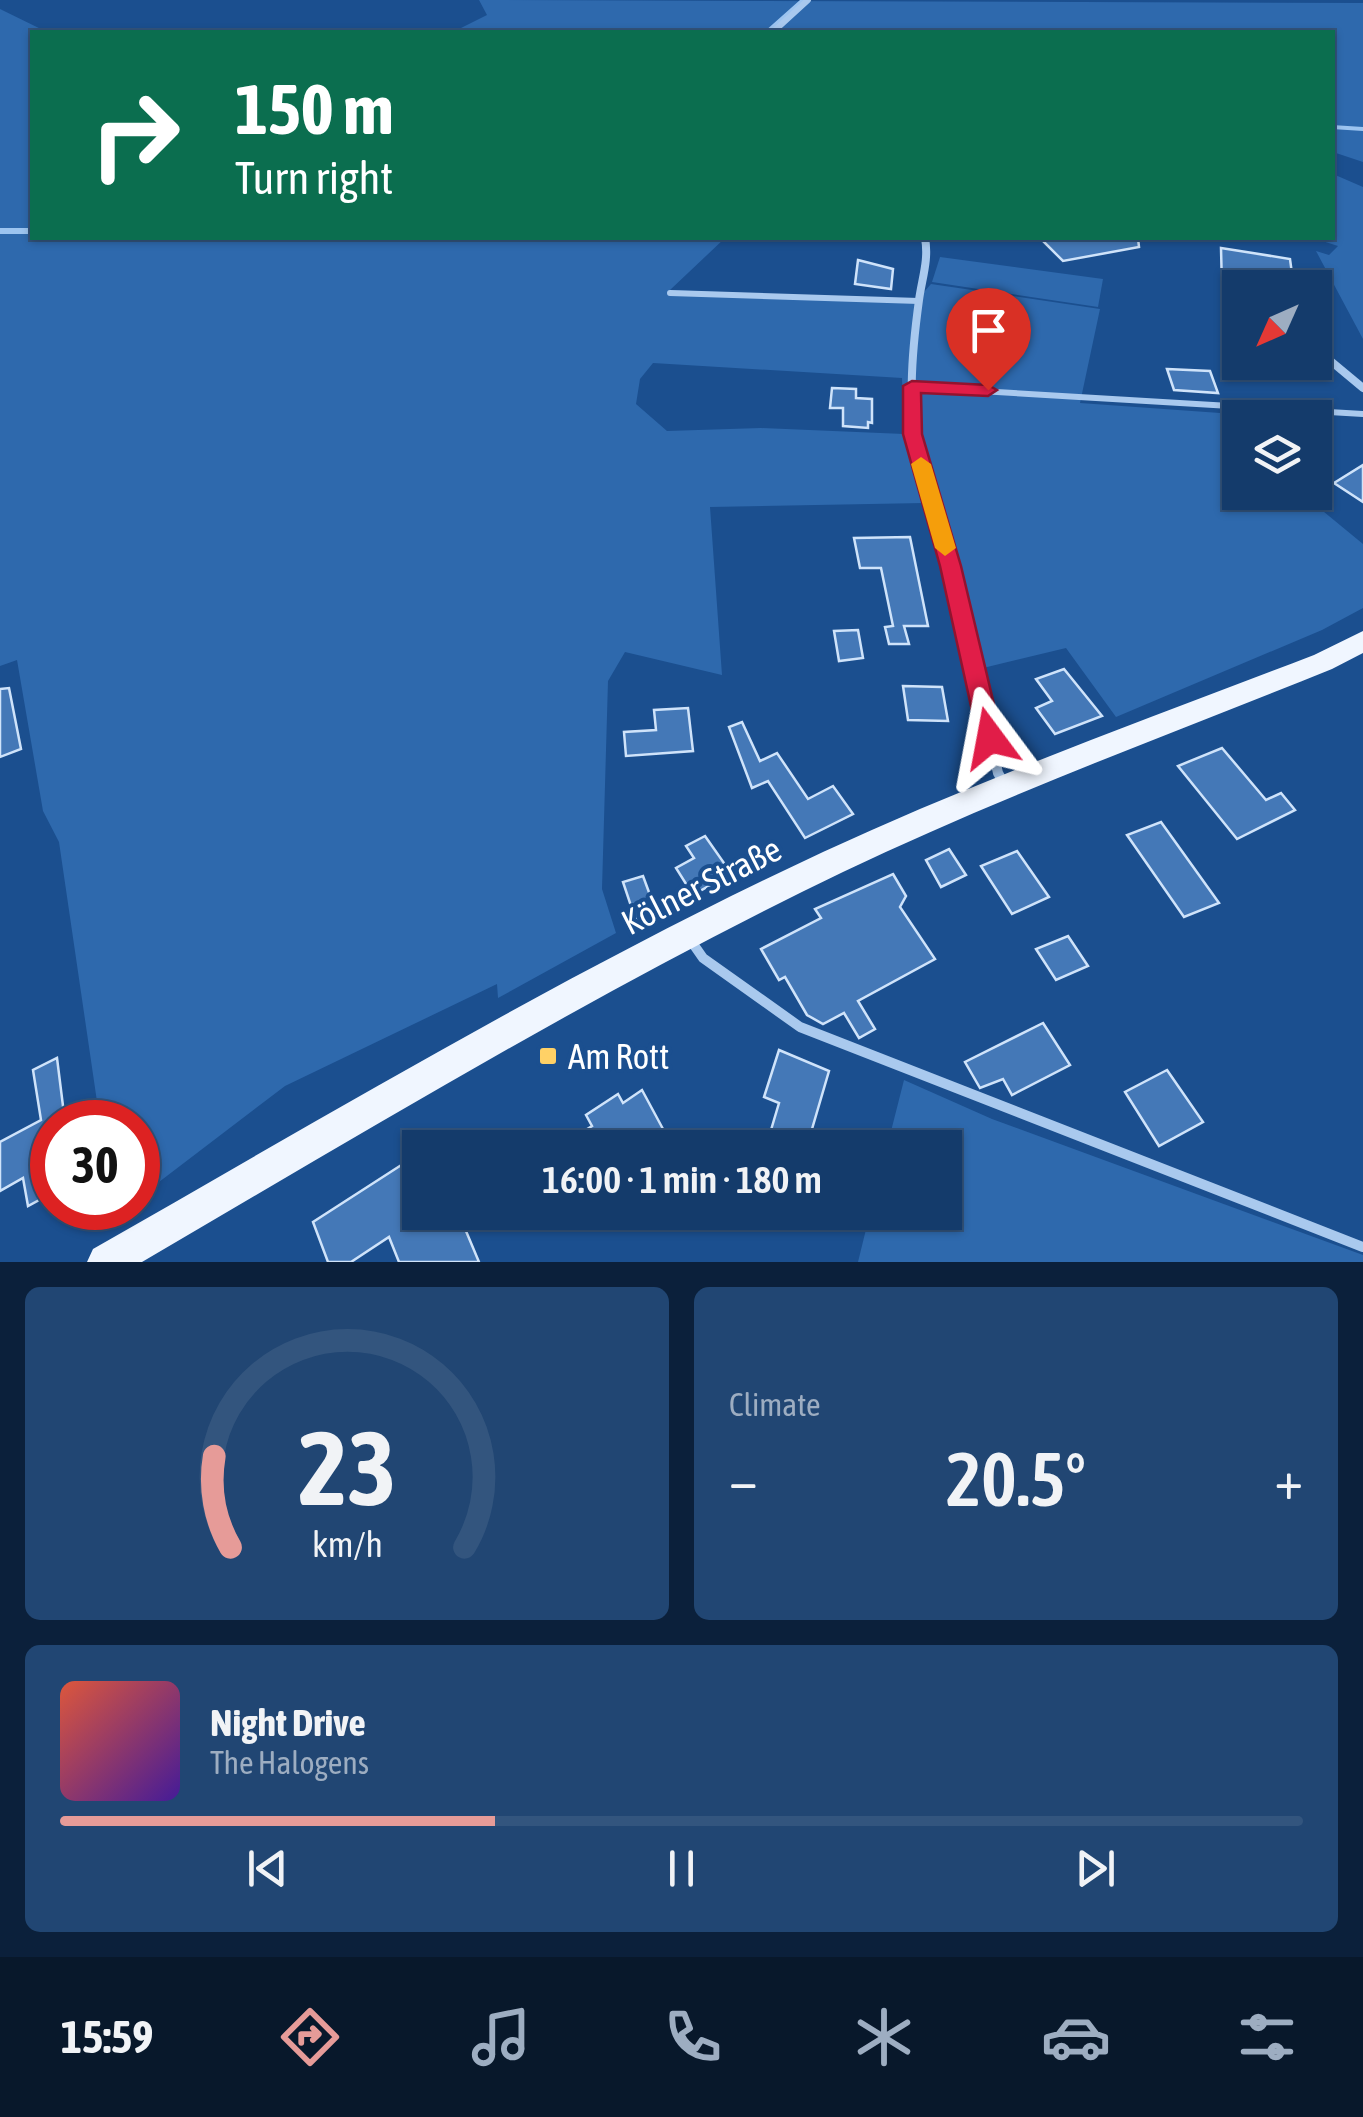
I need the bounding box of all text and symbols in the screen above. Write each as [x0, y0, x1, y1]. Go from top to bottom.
text: 150 m [235, 69, 394, 149]
icon: right [70, 70, 200, 200]
text: Turn right [235, 152, 393, 204]
north arrow [1222, 270, 1332, 380]
map controls [1222, 270, 1332, 510]
pin [946, 288, 1031, 391]
icon: arrive [961, 303, 1016, 358]
button: layers [1222, 400, 1332, 510]
position arrow [938, 686, 1042, 790]
street label: Kölner Straße [615, 828, 787, 942]
place label: Am Rott [568, 1036, 669, 1076]
marker: Am Rott [537, 1045, 559, 1067]
speed limit sign: 30 [30, 1100, 160, 1230]
text: 16:00 · 1 min · 180 m [542, 1158, 822, 1201]
text: Climate [729, 1386, 821, 1423]
text: 23 [298, 1408, 396, 1527]
text: 20.5° [946, 1436, 1086, 1522]
text: − [729, 1448, 758, 1511]
text: + [1274, 1448, 1303, 1511]
text: km/h [312, 1524, 382, 1565]
text: Night Drive [210, 1701, 366, 1744]
text: The Halogens [210, 1744, 369, 1781]
icon: previous [240, 1841, 295, 1896]
icon: pause [654, 1841, 709, 1896]
icon: next [1068, 1841, 1123, 1896]
icon: directions [275, 2002, 345, 2072]
icon: music [466, 2002, 536, 2072]
icon: phone [658, 2002, 728, 2072]
icon: climate [849, 2002, 919, 2072]
icon: car [1041, 2002, 1111, 2072]
icon: filters [1232, 2002, 1302, 2072]
text: 15:59 [61, 2011, 153, 2063]

